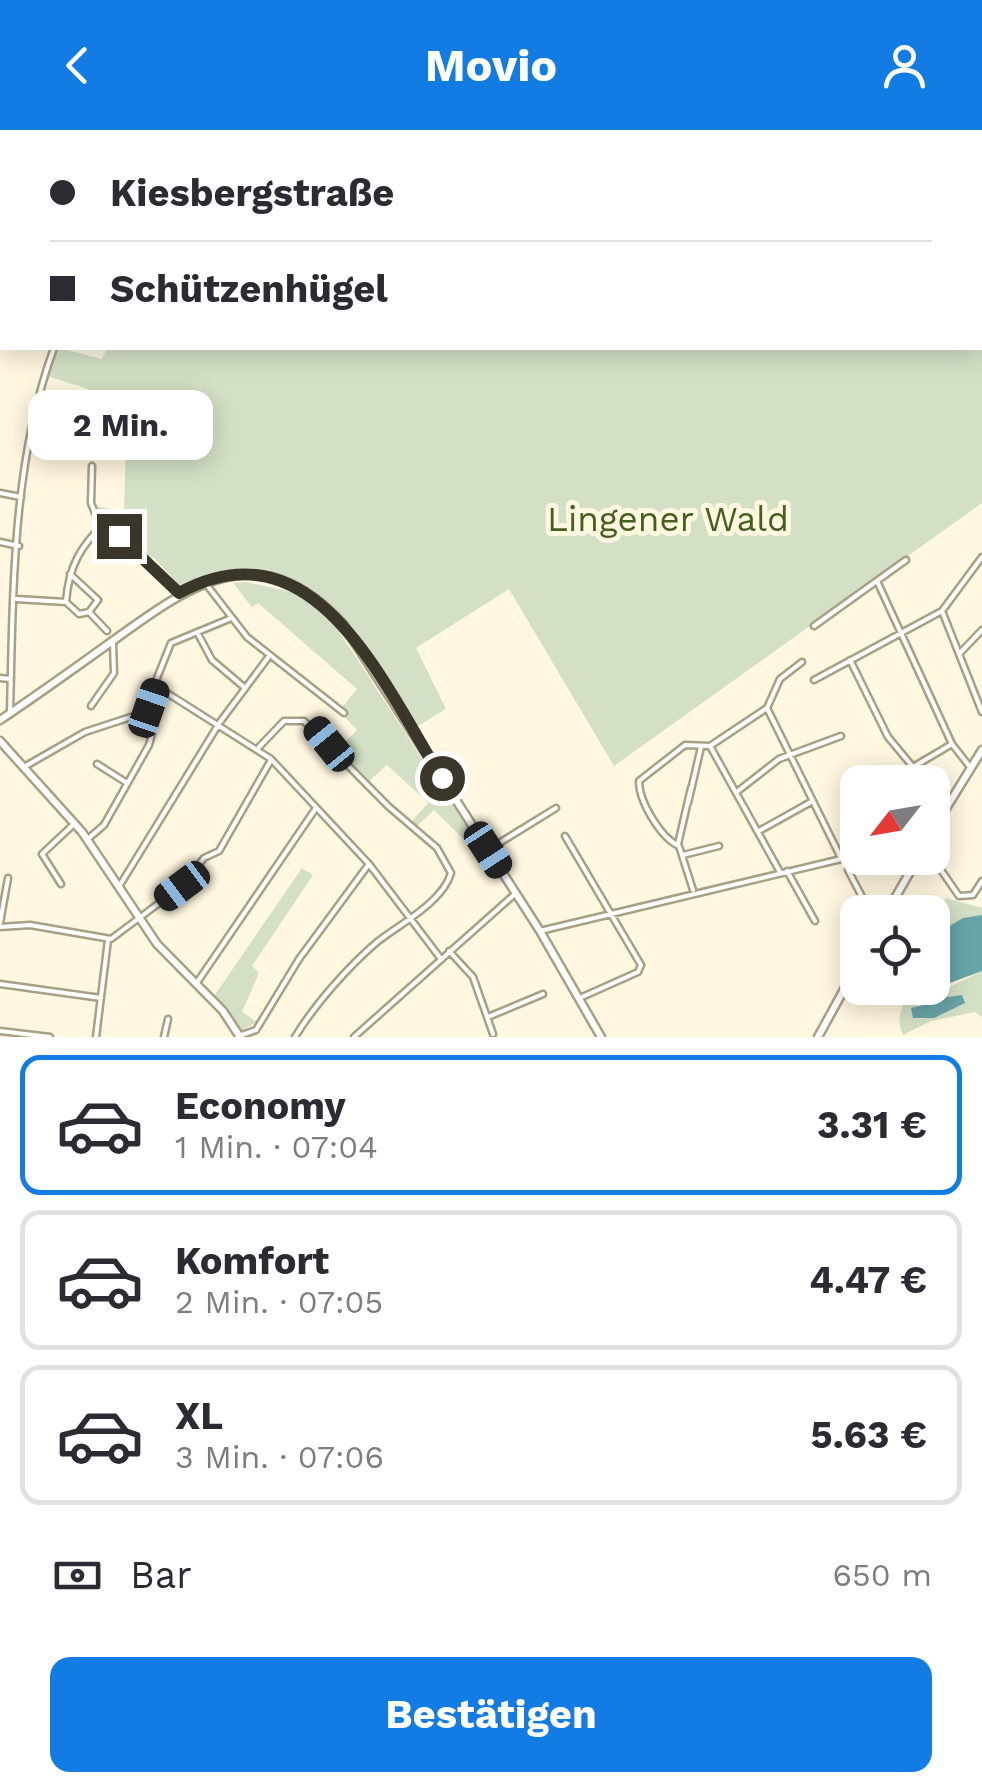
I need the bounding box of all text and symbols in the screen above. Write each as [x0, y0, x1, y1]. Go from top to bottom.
icon: back [50, 38, 105, 93]
icon: person [877, 38, 932, 93]
text: Movio [425, 39, 557, 92]
text: Kiesbergstraße [110, 171, 394, 215]
text: Schützenhügel [110, 267, 388, 311]
callout: 2 Min. [27, 391, 212, 461]
text: 2 Min. [73, 406, 168, 444]
park label: Lingener Wald [547, 498, 789, 540]
route end [97, 514, 142, 559]
car [125, 675, 173, 741]
car [298, 711, 360, 777]
route start [420, 756, 465, 801]
north arrow [840, 765, 950, 875]
map controls [840, 765, 950, 1005]
car [459, 817, 517, 883]
car [149, 856, 215, 916]
button: locate [840, 895, 950, 1005]
icon: car [55, 1080, 145, 1170]
text: Economy [175, 1084, 346, 1128]
text: 3.31 € [817, 1103, 927, 1147]
text: 1 Min. · 07:04 [175, 1128, 378, 1166]
icon: car [55, 1235, 145, 1325]
text: Komfort [175, 1239, 329, 1283]
text: 4.47 € [809, 1258, 927, 1302]
text: 2 Min. · 07:05 [175, 1283, 383, 1321]
icon: car [55, 1390, 145, 1480]
text: XL [175, 1394, 223, 1438]
text: 5.63 € [811, 1413, 927, 1457]
text: 3 Min. · 07:06 [175, 1438, 384, 1476]
icon: cash [50, 1548, 105, 1603]
text: Bar [130, 1553, 192, 1597]
text: 650 m [833, 1556, 932, 1594]
button: Bestätigen [50, 1657, 932, 1772]

